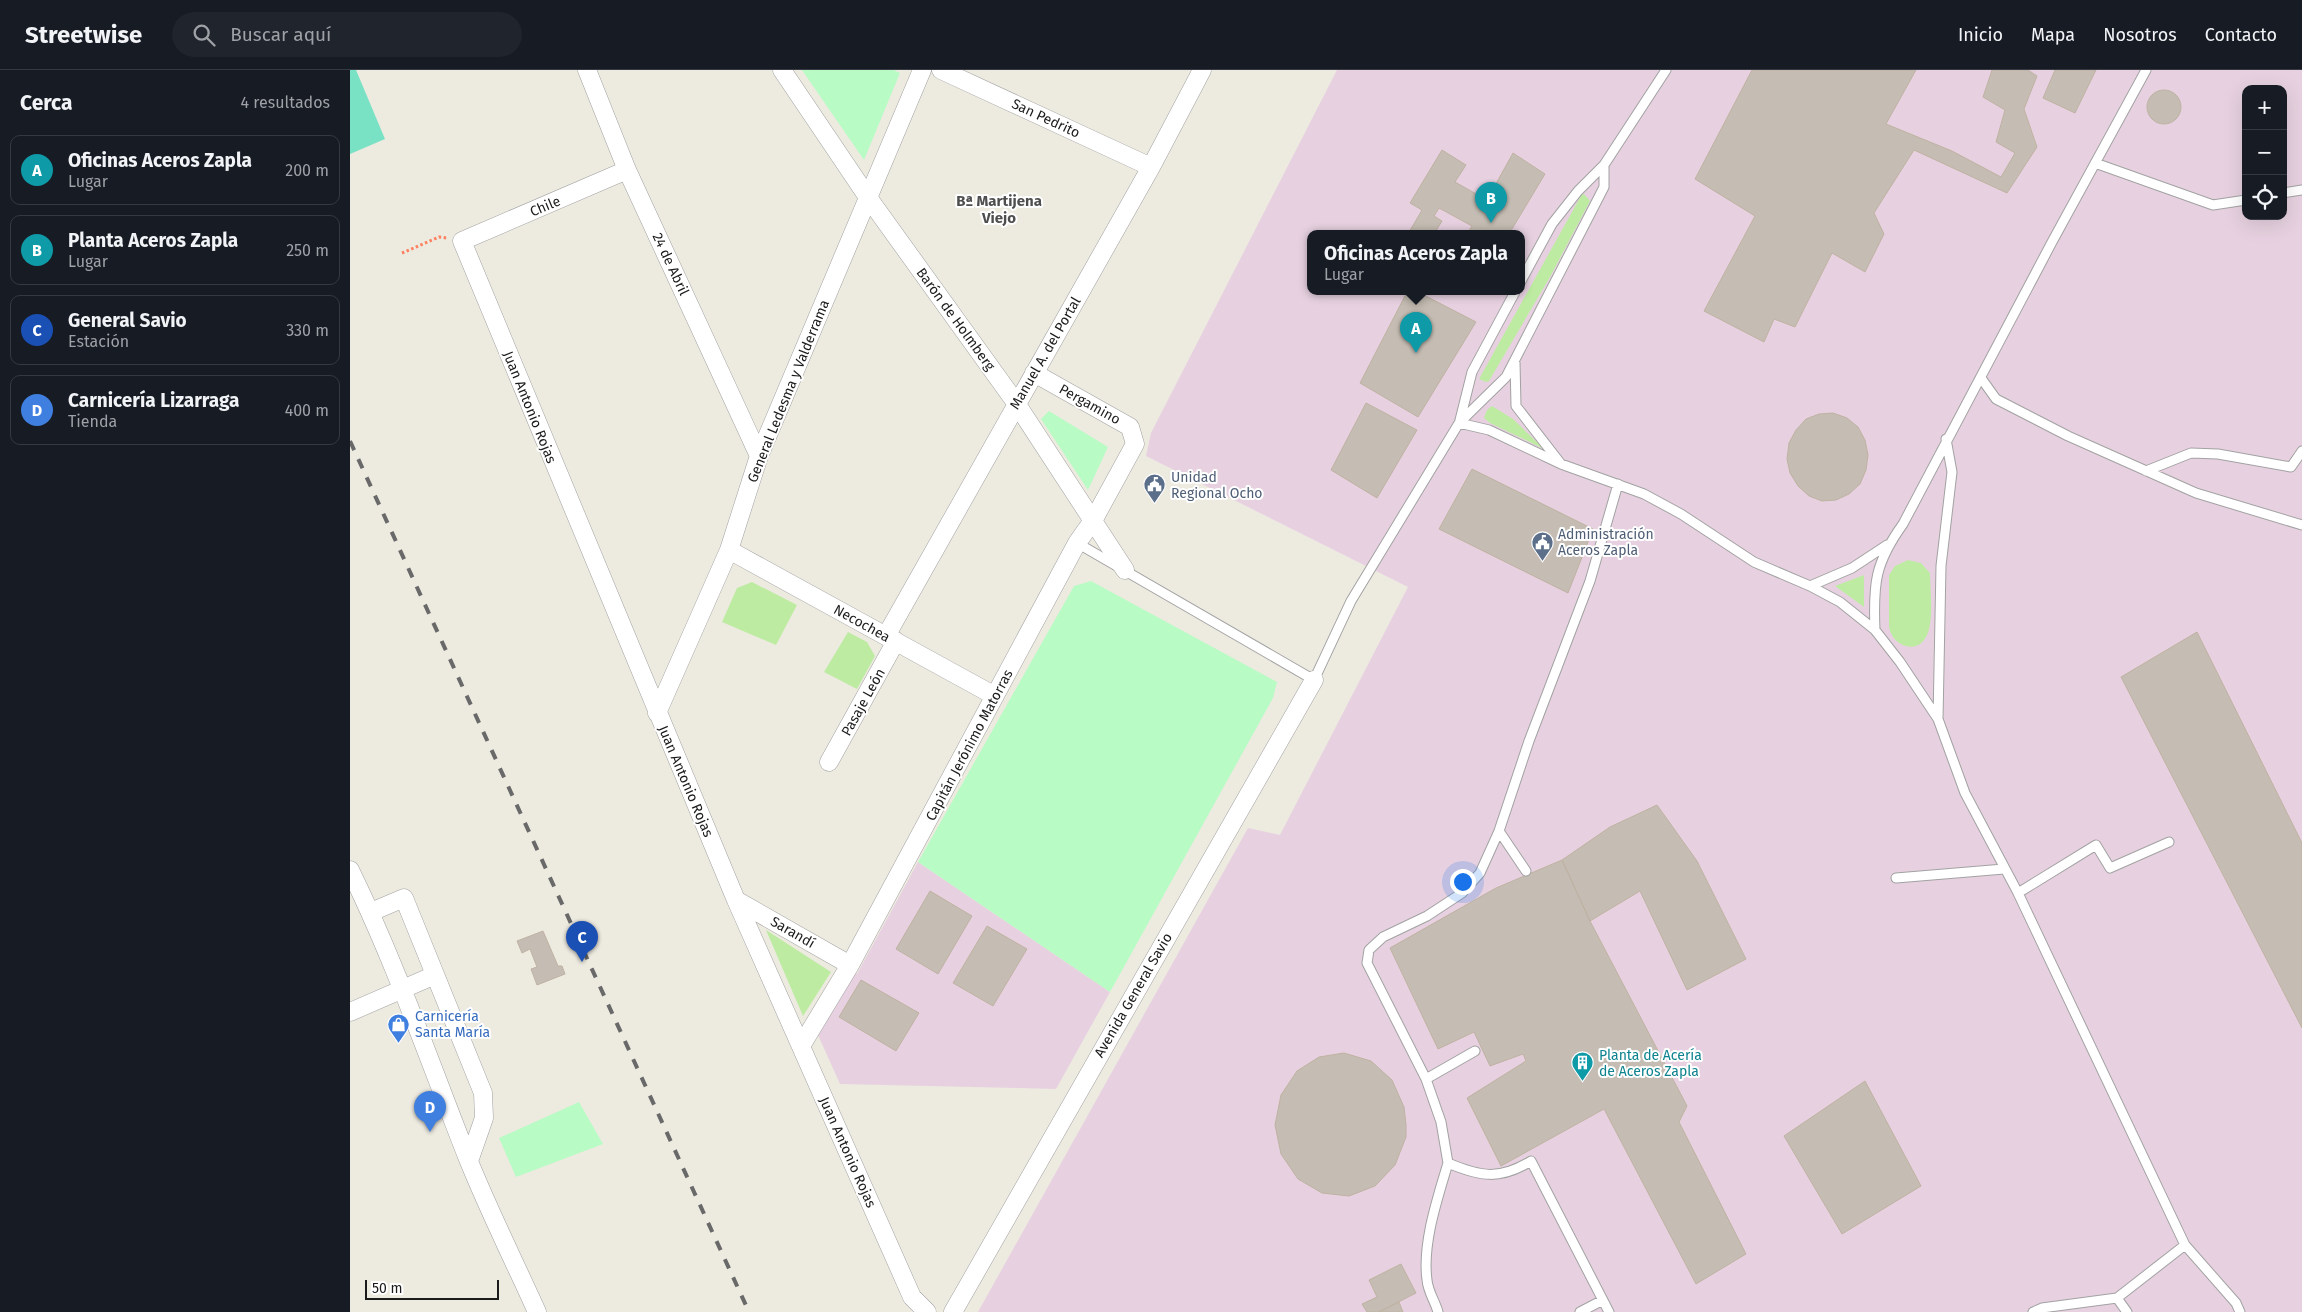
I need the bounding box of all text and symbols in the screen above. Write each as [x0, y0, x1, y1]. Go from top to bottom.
search box [172, 12, 522, 57]
text: Streetwise [25, 21, 142, 49]
icon: search [190, 21, 218, 49]
text: Buscar aquí [230, 23, 331, 46]
text: Inicio [1958, 24, 2003, 46]
text: Mapa [2031, 24, 2075, 46]
text: Nosotros [2103, 24, 2177, 46]
text: Contacto [2205, 24, 2277, 46]
map controls [2242, 85, 2287, 220]
button: + [2242, 85, 2287, 130]
text: Cerca [20, 90, 72, 116]
text: 4 resultados [241, 93, 330, 112]
street label: San Pedrito [1009, 95, 1083, 142]
button: − [2242, 130, 2287, 175]
text: Oficinas Aceros Zapla [68, 149, 252, 172]
text: A [32, 161, 42, 180]
text: 200 m [285, 161, 329, 180]
text: Lugar [68, 172, 108, 191]
button: locate [2242, 175, 2287, 220]
pin: B [1475, 182, 1507, 223]
street label: Chile [527, 192, 563, 220]
district label: Bª Martijena Viejo [956, 192, 1042, 227]
text: Planta Aceros Zapla [68, 229, 238, 252]
street label: 24 de Abril [649, 230, 692, 298]
popup [1307, 230, 1525, 295]
text: B [32, 241, 42, 260]
text: 250 m [286, 241, 329, 260]
text: Oficinas Aceros Zapla [1324, 242, 1508, 265]
text: Lugar [68, 252, 108, 271]
street label: Barón de Holmberg [913, 264, 999, 375]
text: Lugar [1324, 265, 1364, 284]
street label: Manuel A. del Portal [1006, 294, 1085, 413]
street label: General Ledesma y Valderrama [744, 297, 833, 485]
text: General Savio [68, 309, 187, 332]
pin: A [1400, 312, 1432, 353]
text: C [32, 321, 42, 340]
text: 330 m [286, 321, 329, 340]
text: Estación [68, 332, 129, 351]
street label: Juan Antonio Rojas [499, 349, 560, 466]
street label: Pergamino [1056, 381, 1123, 428]
text: Carnicería Lizarraga [68, 389, 239, 412]
text: D [32, 401, 42, 420]
text: 400 m [285, 401, 329, 420]
text: Tienda [68, 412, 117, 431]
place label: Unidad Regional Ocho [1171, 469, 1263, 502]
public building icon: Unidad Regional Ocho [1143, 473, 1167, 504]
place label: Administración Aceros Zapla [1558, 526, 1654, 559]
public building icon: Administración Aceros Zapla [1530, 530, 1554, 561]
street label: Necochea [831, 601, 893, 646]
street label: Pasaje León [838, 665, 889, 739]
street label: Capitán Jerónimo Matorras [922, 666, 1017, 824]
street label: Juan Antonio Rojas [654, 723, 717, 840]
your location [1450, 869, 1476, 895]
street label: Sarandí [768, 913, 818, 952]
pin: C [566, 921, 598, 962]
street label: Avenida General Savio [1091, 930, 1176, 1061]
place label: Carnicería Santa María [415, 1008, 490, 1041]
shop icon: Carnicería Santa María [387, 1012, 411, 1043]
place label: Planta de Acería de Aceros Zapla [1599, 1047, 1702, 1080]
building icon: Planta de Acería de Aceros Zapla [1571, 1051, 1595, 1082]
pin: D [414, 1091, 446, 1132]
street label: Juan Antonio Rojas [815, 1094, 880, 1211]
scale bar [365, 1277, 499, 1300]
text: 50 m [372, 1280, 403, 1297]

